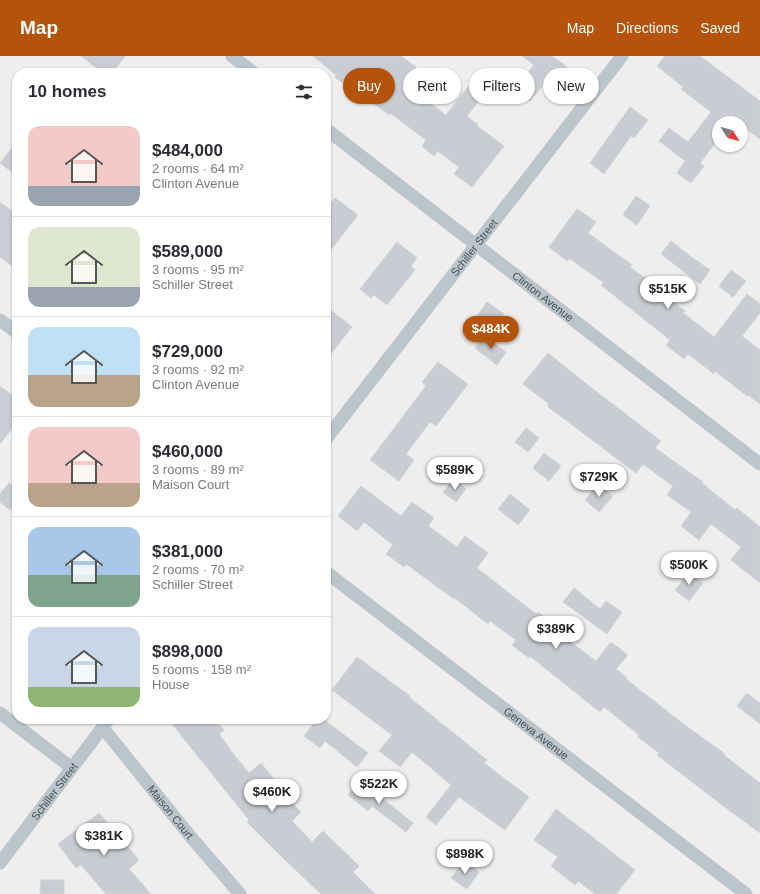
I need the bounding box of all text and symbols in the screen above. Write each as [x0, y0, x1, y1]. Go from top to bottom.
text: Map [20, 17, 58, 38]
text: Map [567, 20, 594, 36]
text: Directions [616, 20, 678, 36]
text: Saved [700, 20, 740, 36]
chip: Buy [343, 68, 395, 104]
chip: Rent [403, 68, 461, 104]
chip: Filters [469, 68, 535, 104]
chip: New [543, 68, 599, 104]
icon: filters [293, 81, 315, 103]
text: 10 homes [28, 82, 106, 101]
north arrow [712, 116, 748, 152]
map controls [712, 116, 748, 152]
text: $484,000 [152, 141, 223, 160]
icon: home [60, 142, 108, 190]
text: 2 rooms · 64 m² [152, 161, 244, 176]
text: Clinton Avenue [152, 176, 239, 191]
street label: Schiller Street [448, 217, 500, 278]
text: $589,000 [152, 242, 223, 261]
icon: home [60, 243, 108, 291]
text: 3 rooms · 95 m² [152, 262, 244, 277]
street label: Clinton Avenue [510, 269, 576, 324]
pin: $515K [640, 276, 696, 310]
text: Schiller Street [152, 277, 233, 292]
text: $515K [649, 281, 687, 296]
pin: $484K [463, 316, 519, 350]
text: $484K [472, 321, 510, 336]
text: $729,000 [152, 342, 223, 361]
icon: home [60, 343, 108, 391]
text: 3 rooms · 92 m² [152, 362, 244, 377]
text: Clinton Avenue [152, 377, 239, 392]
text: $460,000 [152, 442, 223, 461]
icon: home [60, 443, 108, 491]
pin: $589K [427, 457, 483, 491]
text: 3 rooms · 89 m² [152, 462, 244, 477]
text: $589K [436, 462, 474, 477]
pin: $729K [571, 464, 627, 498]
text: $729K [580, 469, 618, 484]
text: Maison Court [152, 477, 229, 492]
text: $381,000 [152, 542, 223, 561]
icon: home [60, 543, 108, 591]
pin: $500K [661, 552, 717, 586]
text: $500K [670, 557, 708, 572]
text: 2 rooms · 70 m² [152, 562, 244, 577]
text: Schiller Street [152, 577, 233, 592]
pin: $389K [528, 616, 584, 650]
text: $389K [537, 621, 575, 636]
text: $898,000 [152, 642, 223, 661]
icon: home [60, 643, 108, 691]
text: 5 rooms · 158 m² [152, 662, 251, 677]
text: House [152, 677, 190, 692]
street label: Geneva Avenue [502, 705, 571, 762]
street label: Schiller Street [29, 760, 80, 822]
pin: $522K [351, 771, 407, 805]
text: $522K [360, 776, 398, 791]
pin: $460K [244, 779, 300, 813]
street label: Maison Court [146, 783, 196, 841]
text: $460K [253, 784, 291, 799]
pin: $381K [76, 823, 132, 857]
text: $381K [85, 828, 123, 843]
pin: $898K [437, 841, 493, 875]
text: $898K [446, 846, 484, 861]

